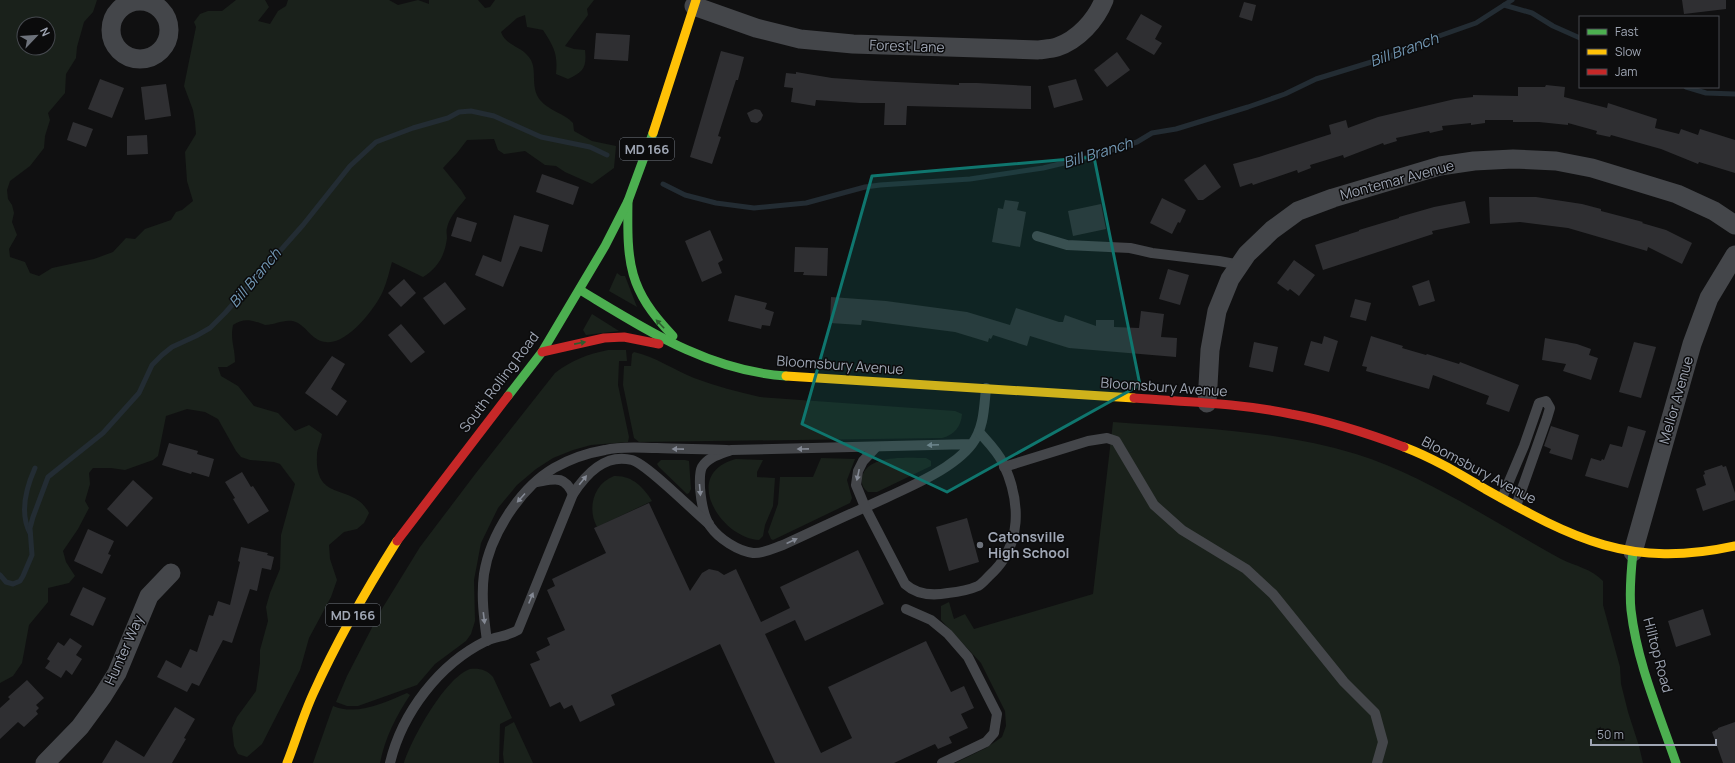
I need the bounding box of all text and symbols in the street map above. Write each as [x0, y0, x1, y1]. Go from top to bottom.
north arrow [16, 16, 56, 56]
legend [1579, 16, 1719, 88]
text: Fast [1615, 23, 1639, 40]
text: N [37, 25, 54, 38]
water label: Bill Branch [1367, 27, 1442, 72]
street label: Forest Lane [869, 35, 945, 56]
text: Slow [1615, 43, 1641, 60]
text: Jam [1615, 63, 1637, 80]
water label: Bill Branch [1061, 132, 1136, 173]
road number: MD 166 [620, 138, 674, 160]
street label: Montemar Avenue [1338, 155, 1456, 204]
water label: Bill Branch [224, 243, 286, 312]
one-way arrow [655, 319, 665, 329]
street label: South Rolling Road [454, 327, 543, 436]
one-way arrow [574, 340, 586, 346]
street label: Bloomsbury Avenue [776, 351, 904, 378]
street label: Mellor Avenue [1654, 354, 1697, 446]
street label: Bloomsbury Avenue [1100, 373, 1228, 400]
street label: Bloomsbury Avenue [1419, 431, 1540, 508]
one-way arrow [927, 442, 939, 449]
one-way arrow [672, 445, 684, 452]
one-way arrow [796, 446, 809, 452]
one-way arrow [855, 469, 861, 481]
one-way arrow [579, 474, 587, 485]
one-way arrow [697, 484, 704, 496]
one-way arrow [516, 493, 526, 503]
place label: Catonsville High School [988, 527, 1069, 562]
one-way arrow [786, 538, 798, 544]
marker: Catonsville High School [975, 540, 985, 550]
one-way arrow [529, 592, 535, 604]
road number: MD 166 [326, 604, 380, 626]
street label: Hunter Way [100, 611, 148, 688]
one-way arrow [481, 612, 487, 624]
street label: Hilltop Road [1639, 615, 1678, 695]
scale bar [1591, 721, 1716, 747]
text: 50 m [1597, 726, 1624, 743]

